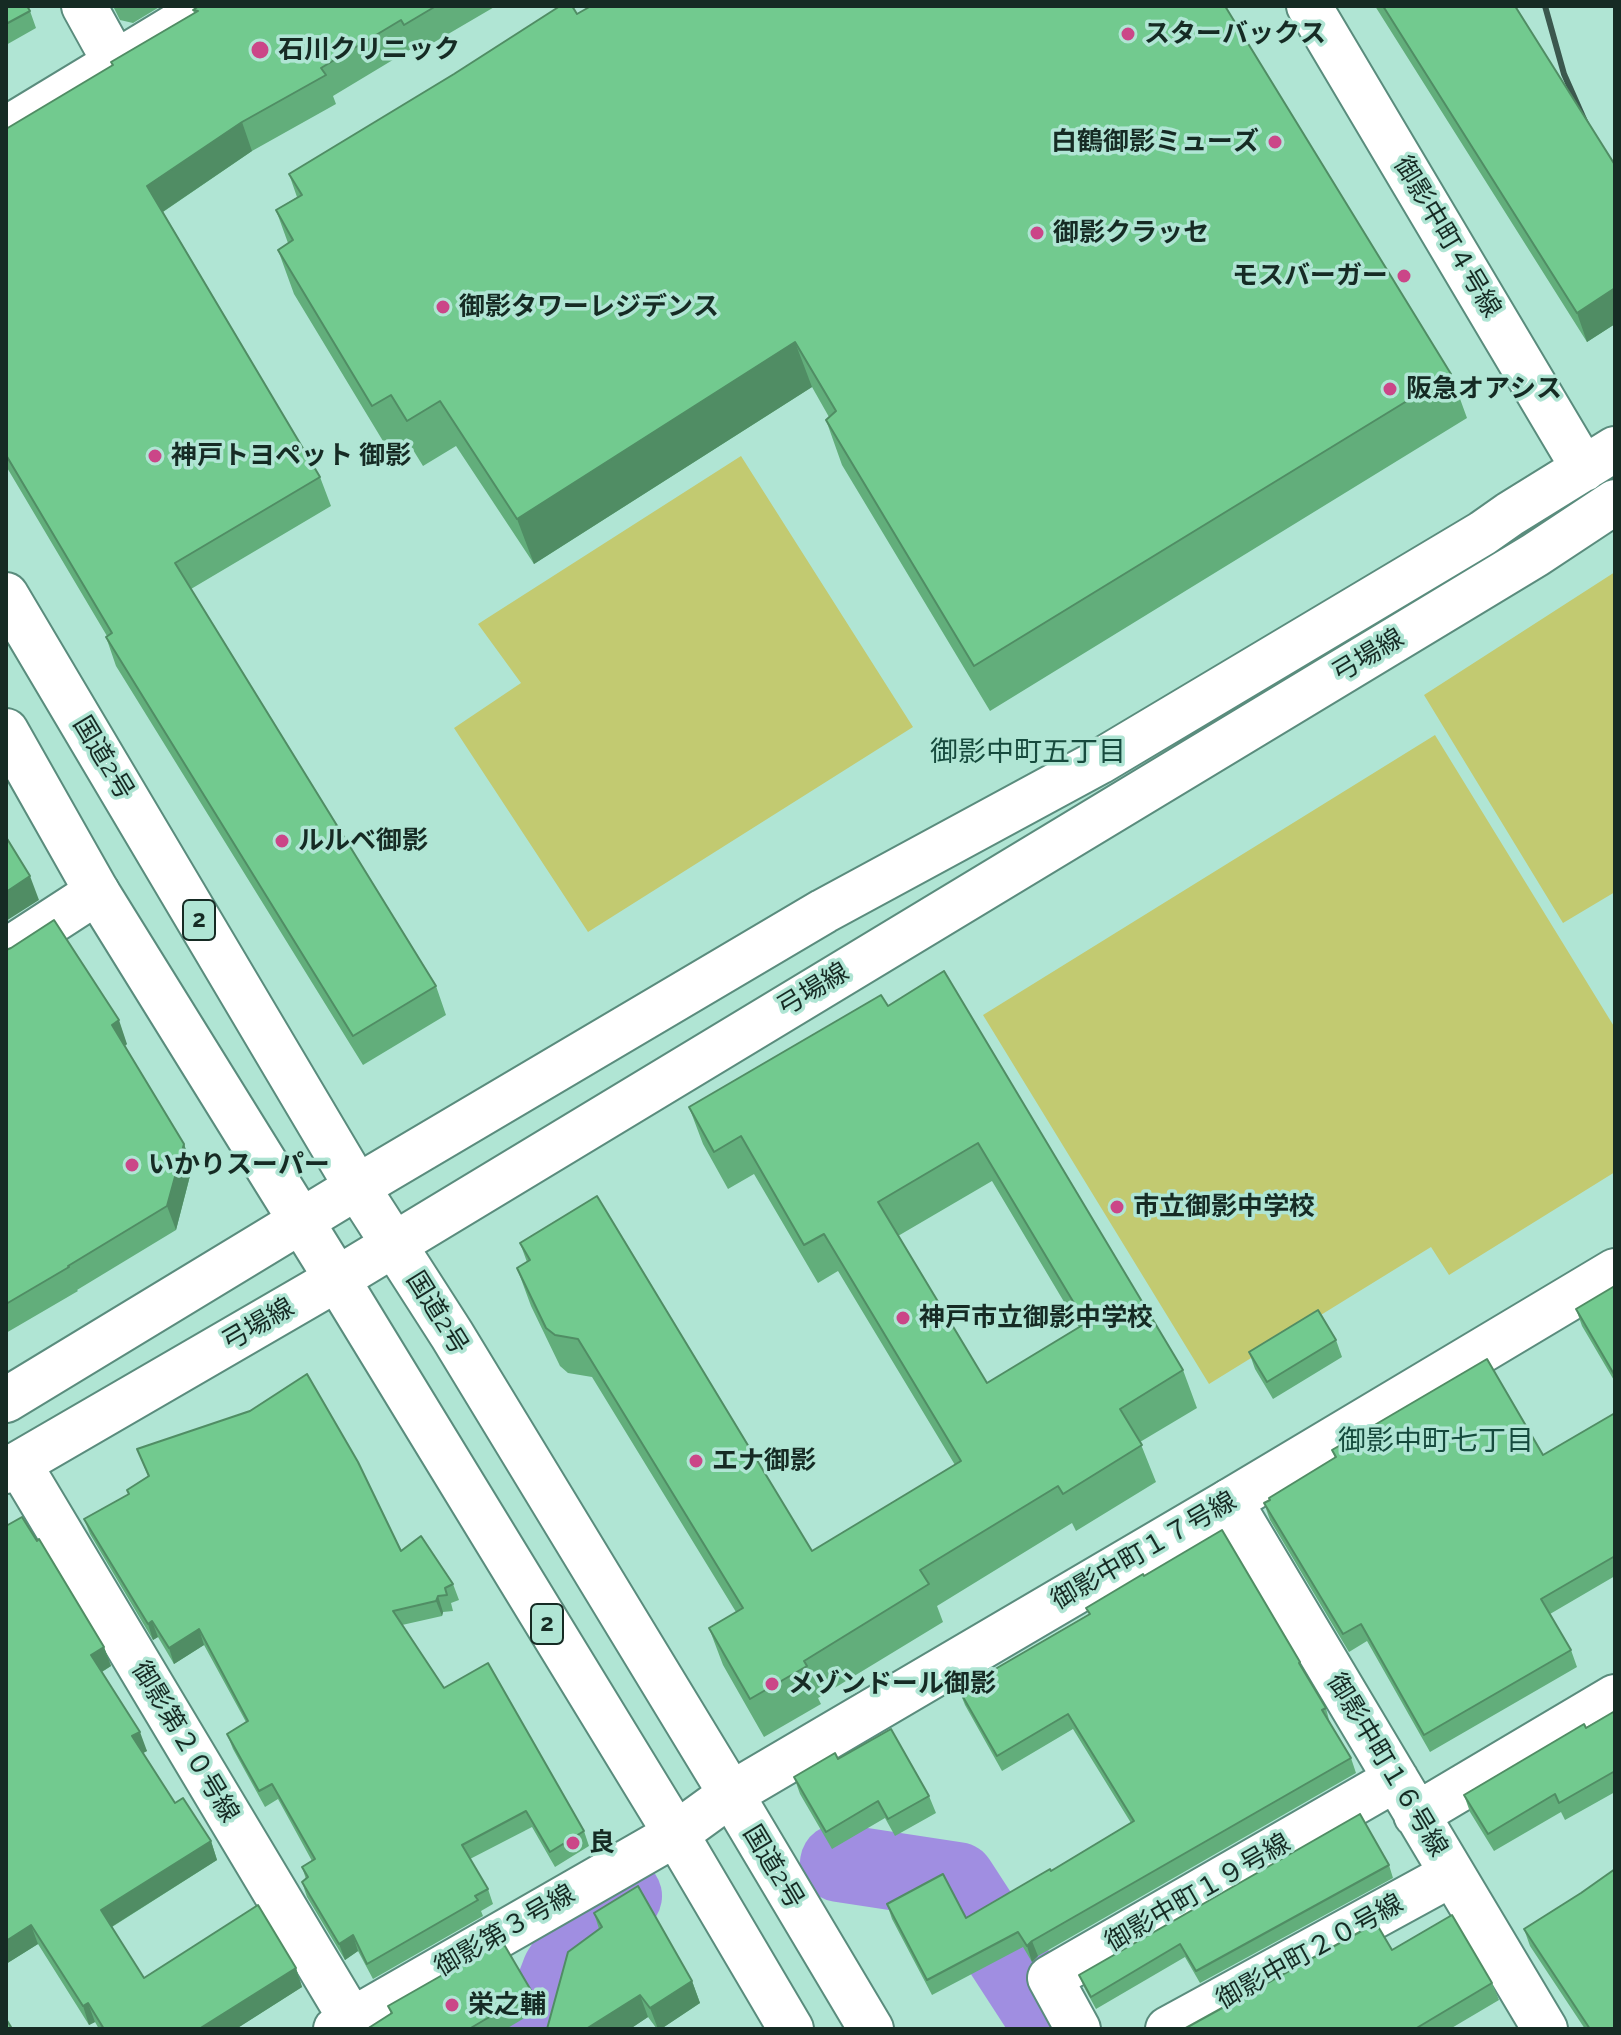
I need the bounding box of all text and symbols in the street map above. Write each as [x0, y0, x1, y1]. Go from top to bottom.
place label: スターバックス [1144, 18, 1326, 50]
marker: スターバックス [1119, 25, 1137, 43]
place label: 石川クリニック [278, 34, 460, 66]
marker: 石川クリニック [249, 39, 271, 61]
place label: 白鶴御影ミューズ [1051, 126, 1259, 158]
marker: 白鶴御影ミューズ [1266, 133, 1284, 151]
street label: 御影中町４号線 [1387, 151, 1507, 323]
place label: 御影クラッセ [1053, 217, 1209, 249]
marker: 御影クラッセ [1028, 224, 1046, 242]
place label: モスバーガー [1232, 260, 1388, 292]
marker: モスバーガー [1395, 267, 1413, 285]
place label: 御影タワーレジデンス [459, 291, 719, 323]
marker: 御影タワーレジデンス [434, 298, 452, 316]
place label: 阪急オアシス [1406, 373, 1562, 405]
marker: 阪急オアシス [1381, 380, 1399, 398]
place label: 神戸トヨペット 御影 [171, 440, 411, 472]
marker: 神戸トヨペット 御影 [146, 447, 164, 465]
street label: 弓場線 [1327, 623, 1409, 689]
street label: 国道2号 [66, 711, 140, 805]
district label: 御影中町五丁目 [930, 736, 1126, 770]
place label: ルルベ御影 [298, 825, 428, 857]
marker: ルルベ御影 [273, 832, 291, 850]
road number: 2 [183, 900, 215, 940]
street label: 弓場線 [772, 957, 854, 1023]
place label: いかりスーパー [148, 1149, 330, 1181]
marker: いかりスーパー [123, 1156, 141, 1174]
place label: 市立御影中学校 [1133, 1191, 1315, 1223]
marker: 市立御影中学校 [1108, 1198, 1126, 1216]
street label: 国道2号 [400, 1266, 474, 1360]
street label: 弓場線 [216, 1292, 300, 1358]
place label: 神戸市立御影中学校 [919, 1302, 1153, 1334]
marker: 神戸市立御影中学校 [894, 1309, 912, 1327]
district label: 御影中町七丁目 [1338, 1425, 1534, 1459]
place label: エナ御影 [712, 1445, 816, 1477]
marker: エナ御影 [687, 1452, 705, 1470]
street label: 御影中町１７号線 [1046, 1485, 1242, 1617]
road number: 2 [531, 1604, 563, 1644]
street label: 御影第２０号線 [125, 1656, 245, 1828]
place label: メゾンドール御影 [788, 1668, 996, 1700]
street label: 御影中町１６号線 [1320, 1668, 1454, 1862]
marker: メゾンドール御影 [763, 1675, 781, 1693]
street label: 国道2号 [736, 1820, 810, 1914]
place label: 良 [589, 1827, 615, 1859]
street label: 御影中町１９号線 [1100, 1827, 1296, 1959]
marker: 良 [564, 1834, 582, 1852]
street label: 御影第３号線 [430, 1878, 580, 1984]
street label: 御影中町２０号線 [1211, 1888, 1409, 2016]
place label: 栄之輔 [468, 1989, 546, 2021]
marker: 栄之輔 [443, 1996, 461, 2014]

